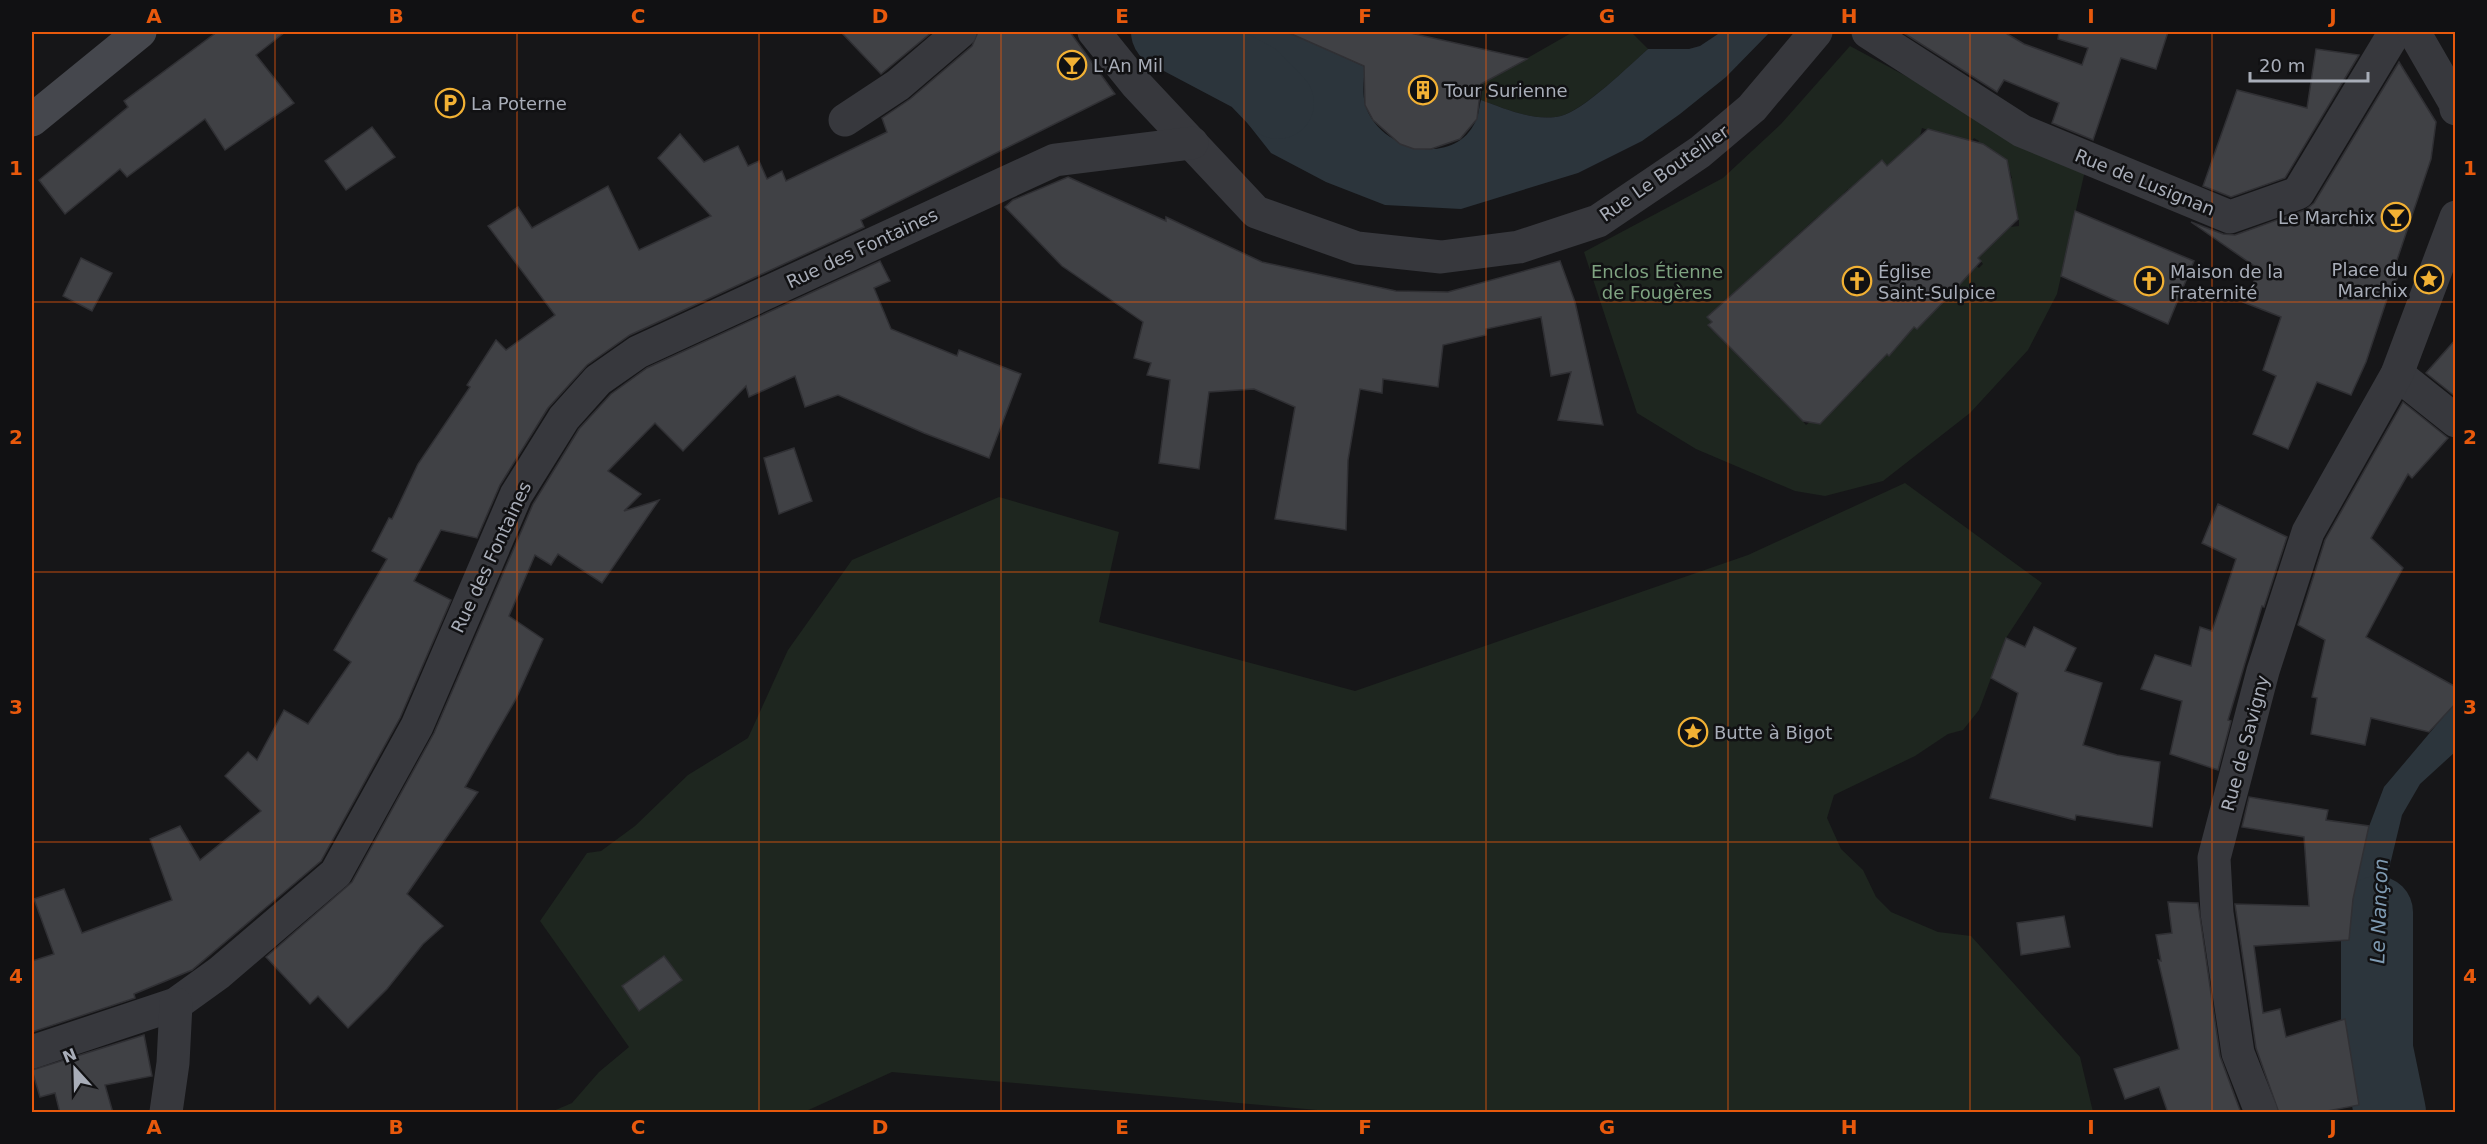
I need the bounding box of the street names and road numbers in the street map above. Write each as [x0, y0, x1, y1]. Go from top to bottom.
street label: Rue Le Bouteiller [1595, 120, 1733, 225]
street label: Rue de Lusignan [2072, 144, 2218, 220]
street label: Rue des Fontaines [783, 204, 941, 292]
street label: Rue des Fontaines [447, 478, 535, 636]
street label: Rue de Savigny [2217, 672, 2273, 813]

